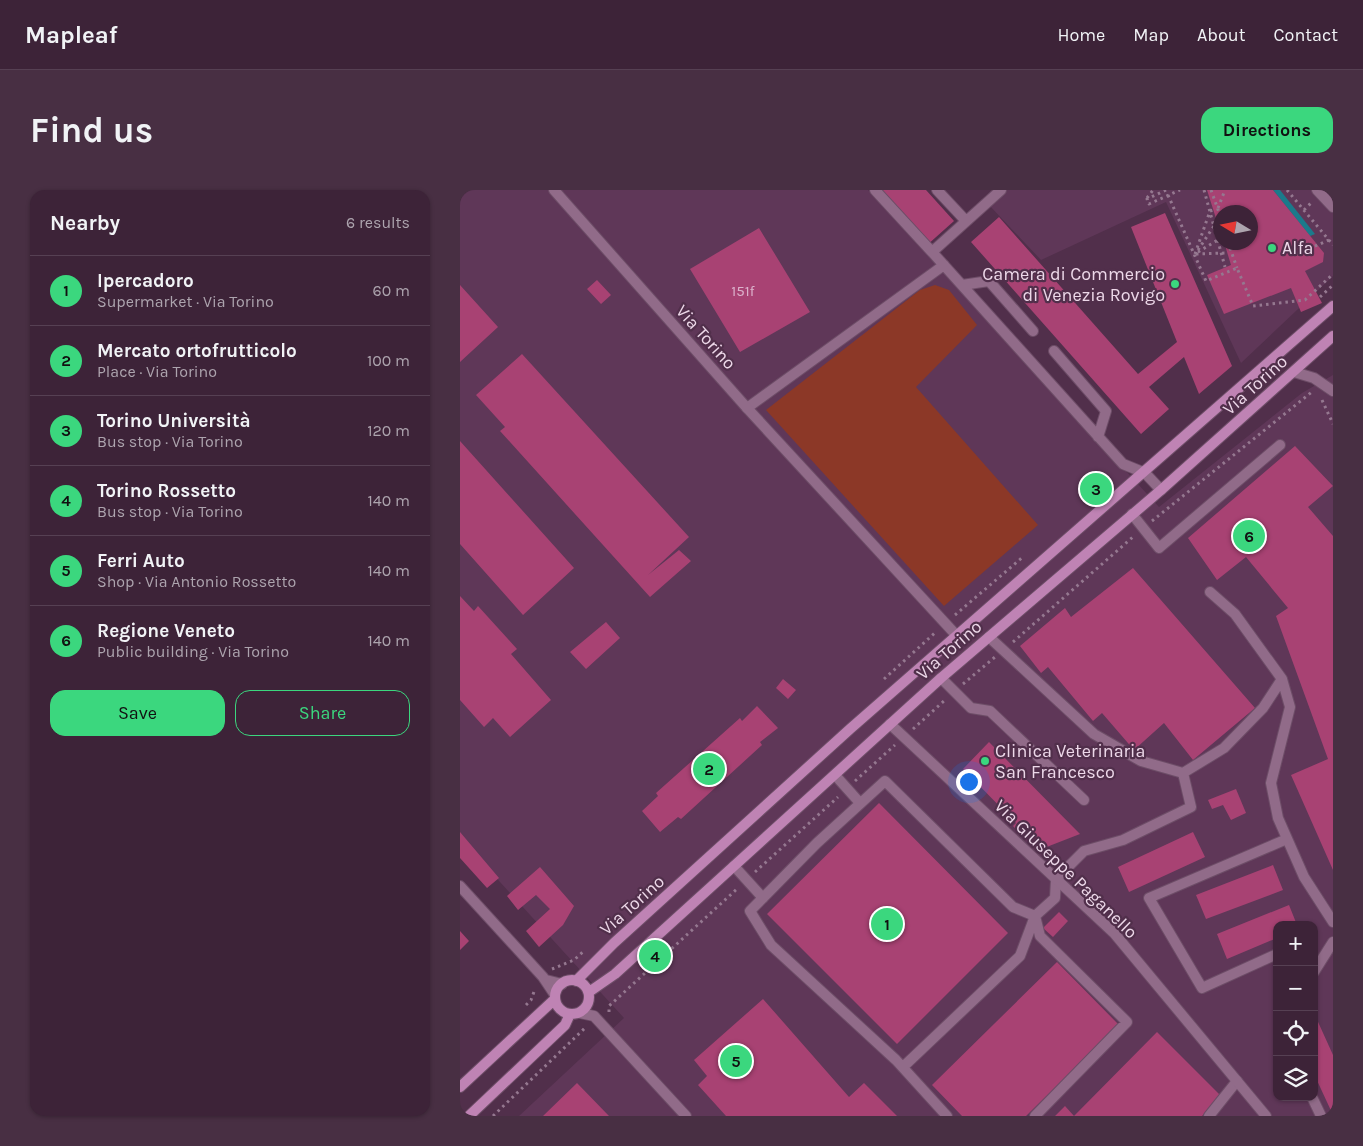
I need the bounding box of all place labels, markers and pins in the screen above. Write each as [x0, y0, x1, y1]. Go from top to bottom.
place label: Alfa [1282, 237, 1313, 259]
marker: Alfa [1266, 242, 1278, 254]
place label: Camera di Commercio di Venezia Rovigo [982, 263, 1165, 306]
marker: Camera di Commercio di Venezia Rovigo [1169, 278, 1181, 290]
pin: 3 [1080, 470, 1112, 508]
pin: 6 [1233, 517, 1265, 555]
place label: Clinica Veterinaria San Francesco [995, 740, 1145, 783]
pin: 2 [693, 750, 725, 788]
marker: Clinica Veterinaria San Francesco [979, 755, 991, 767]
pin: 1 [871, 905, 903, 943]
pin: 4 [639, 937, 671, 975]
pin: 5 [720, 1042, 752, 1080]

